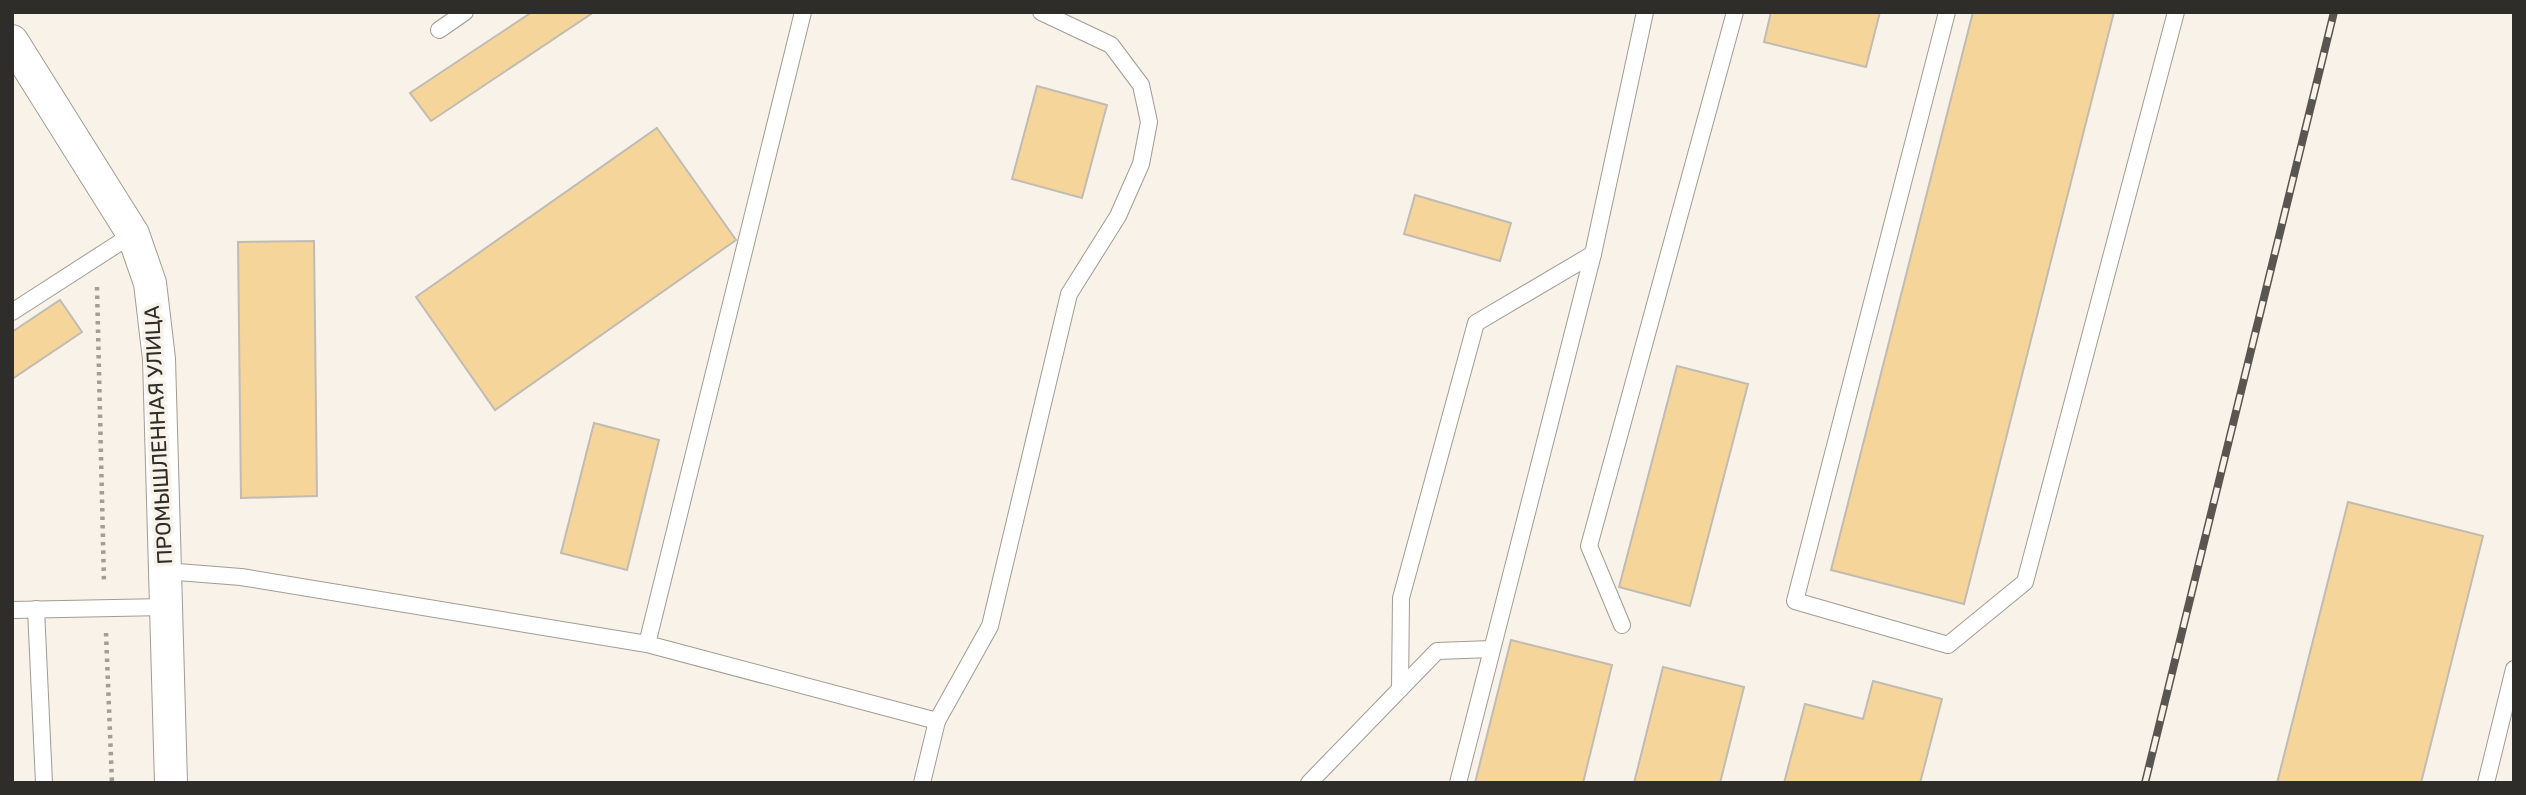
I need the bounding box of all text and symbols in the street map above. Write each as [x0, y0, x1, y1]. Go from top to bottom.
street label: ПРОМЫШЛЕННАЯ УЛИЦА [139, 305, 177, 565]

